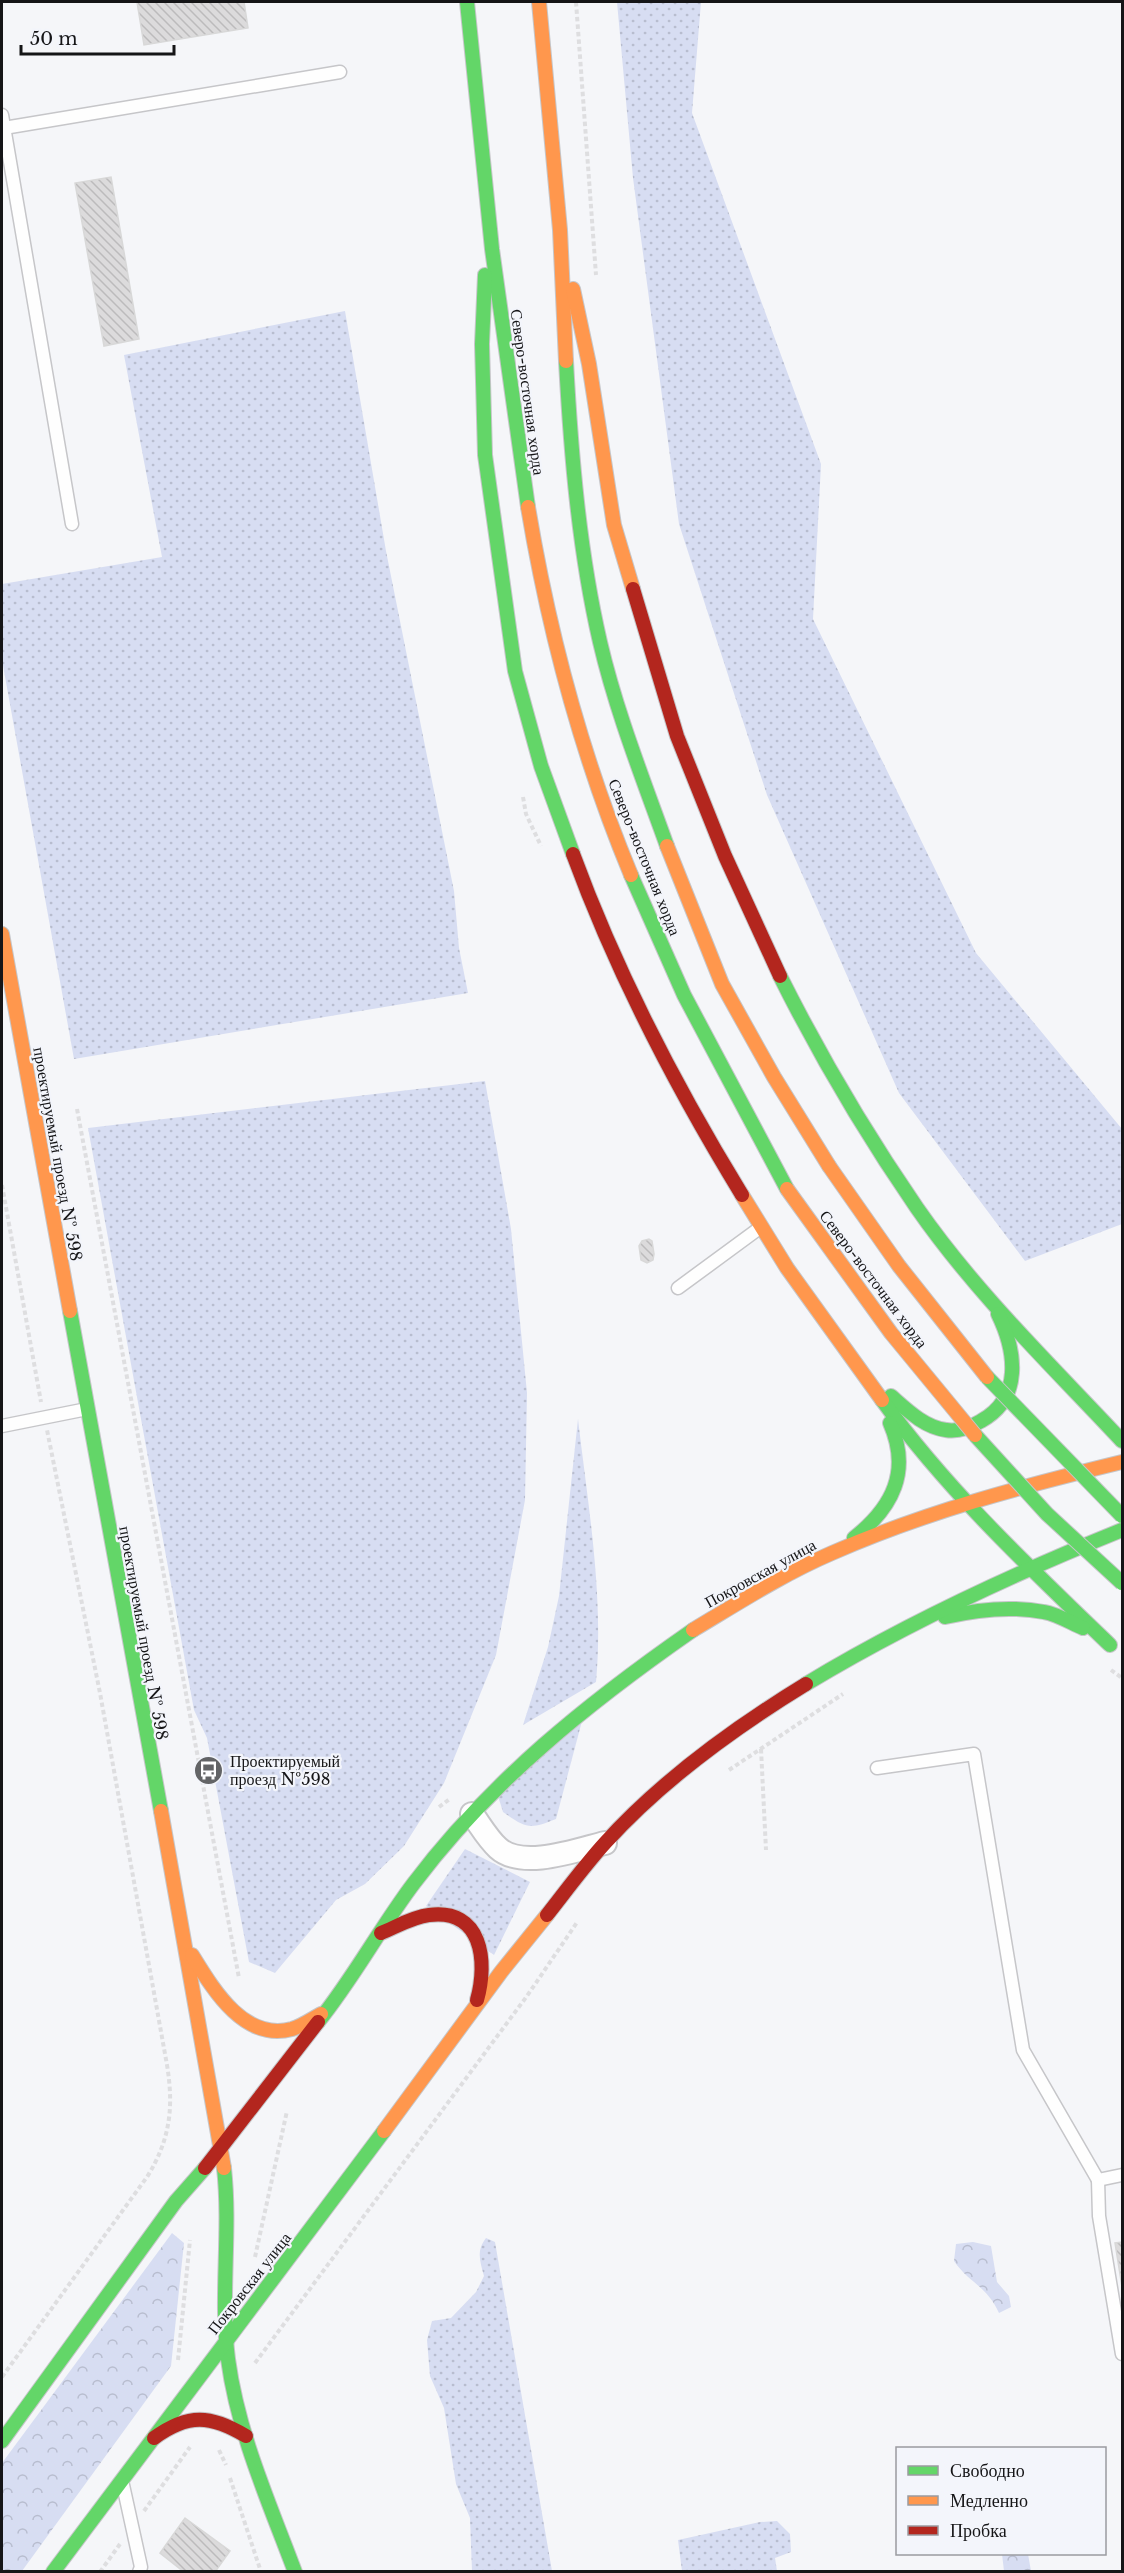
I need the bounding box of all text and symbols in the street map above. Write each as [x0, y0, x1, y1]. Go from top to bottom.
scale bar [21, 18, 174, 56]
text: 50 m [30, 28, 78, 50]
street label: Северо-восточная хорда [506, 308, 550, 476]
street label: Северо-восточная хорда [604, 776, 686, 938]
street label: проектируемый проезд № 598 [29, 1046, 87, 1262]
street label: Северо-восточная хорда [816, 1206, 932, 1352]
street label: проектируемый проезд № 598 [115, 1525, 173, 1741]
street label: Покровская улица [701, 1534, 819, 1612]
place label: Проектируемый проезд №598 [230, 1751, 341, 1789]
bus stop icon: Проектируемый проезд №598 [193, 1754, 225, 1786]
street label: Покровская улица [203, 2228, 295, 2338]
legend [896, 2447, 1106, 2555]
text: Свободно [950, 2460, 1025, 2482]
text: Медленно [950, 2490, 1028, 2512]
text: Пробка [950, 2520, 1007, 2542]

